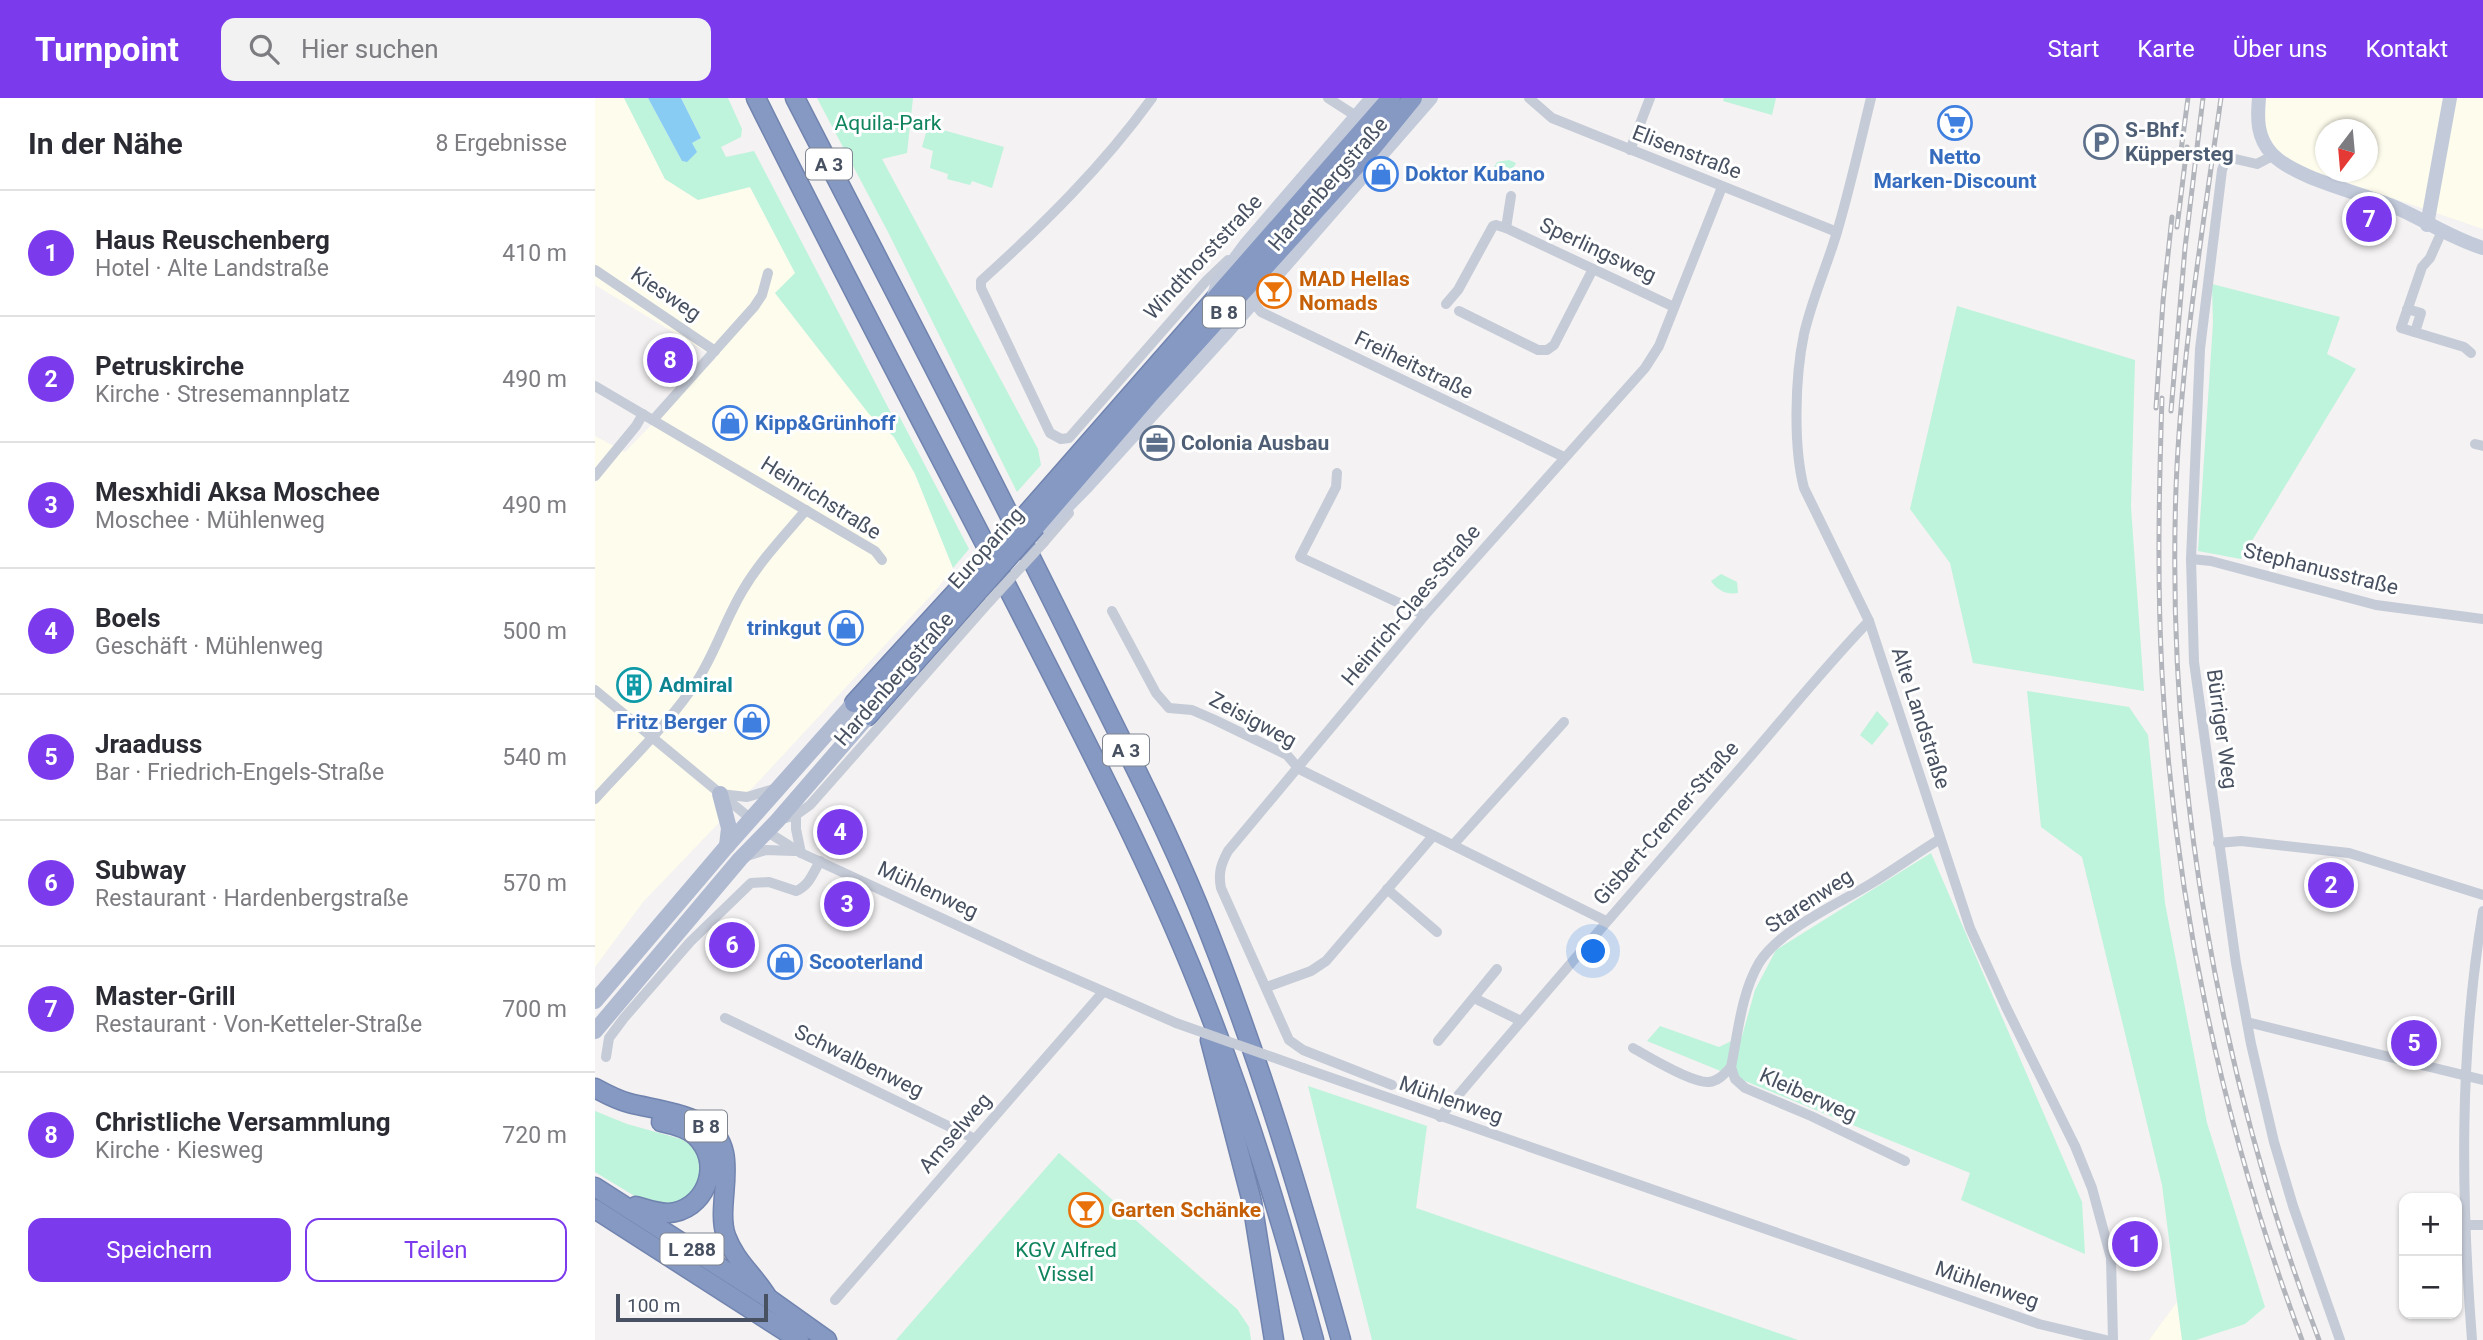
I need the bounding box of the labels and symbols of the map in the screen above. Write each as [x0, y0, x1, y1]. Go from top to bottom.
supermarket icon: Netto Marken-Discount [1936, 104, 1974, 142]
park label: Aquila-Park [835, 111, 942, 135]
street label: Hardenbergstraße [1264, 112, 1392, 256]
place label: S-Bhf. Küppersteg [2125, 118, 2234, 166]
north arrow [2315, 119, 2378, 182]
street label: Elisenstraße [1629, 120, 1745, 184]
parking icon: S-Bhf. Küppersteg [2082, 123, 2120, 161]
place label: Netto Marken-Discount [1873, 145, 2037, 193]
road number: A 3 [806, 148, 852, 180]
shop icon: Doktor Kubano [1362, 155, 1400, 193]
place label: Doktor Kubano [1405, 162, 1545, 186]
street label: Windthorststraße [1139, 190, 1267, 324]
pin: 7 [2346, 193, 2392, 245]
street label: Sperlingsweg [1536, 213, 1660, 287]
street label: Kiesweg [627, 262, 705, 326]
place label: MAD Hellas Nomads [1299, 267, 1410, 315]
bar icon: MAD Hellas Nomads [1255, 272, 1293, 310]
road number: B 8 [1203, 296, 1245, 328]
street label: Freiheitstraße [1351, 326, 1477, 404]
pin: 8 [647, 334, 693, 386]
shop icon: Kipp&Grünhoff [711, 404, 749, 442]
place label: Kipp&Grünhoff [755, 411, 896, 435]
office icon: Colonia Ausbau [1138, 424, 1176, 462]
place label: Colonia Ausbau [1181, 431, 1329, 455]
street label: Heinrichstraße [757, 452, 885, 544]
street label: Europaring [943, 502, 1029, 594]
street label: Heinrich-Claes-Straße [1337, 520, 1485, 690]
street label: Stephanusstraße [2241, 538, 2401, 600]
street label: Hardenbergstraße [830, 607, 958, 751]
shop icon: trinkgut [827, 609, 865, 647]
place label: trinkgut [747, 616, 821, 640]
street label: Alte Landstraße [1887, 644, 1955, 792]
building icon: Admiral [615, 666, 653, 704]
street label: Bürriger Weg [2202, 668, 2242, 790]
place label: Admiral [659, 673, 733, 697]
street label: Zeisigweg [1205, 687, 1301, 753]
shop icon: Fritz Berger [733, 703, 771, 741]
place label: Fritz Berger [616, 710, 727, 734]
road number: A 3 [1103, 734, 1149, 765]
street label: Gisbert-Cremer-Straße [1588, 736, 1744, 910]
pin: 4 [817, 806, 863, 858]
street label: Mühlenweg [874, 856, 982, 924]
pin: 2 [2308, 859, 2354, 911]
street label: Starenweg [1761, 864, 1857, 938]
pin: 3 [824, 878, 870, 930]
pin: 6 [709, 919, 755, 971]
your location [1576, 934, 1610, 968]
shop icon: Scooterland [766, 943, 804, 981]
place label: Scooterland [809, 950, 923, 974]
pin: 5 [2391, 1017, 2437, 1069]
street label: Schwalbenweg [791, 1019, 927, 1103]
street label: Kleiberweg [1756, 1063, 1860, 1127]
street label: Mühlenweg [1396, 1071, 1506, 1129]
street label: Amselweg [914, 1088, 996, 1178]
road number: B 8 [685, 1110, 727, 1142]
bar icon: Garten Schänke [1067, 1191, 1105, 1229]
place label: Garten Schänke [1111, 1198, 1261, 1222]
pin: 1 [2112, 1218, 2158, 1270]
road number: L 288 [661, 1233, 723, 1264]
park label: KGV Alfred Vissel [1015, 1238, 1117, 1286]
street label: Mühlenweg [1932, 1256, 2042, 1314]
scale bar [616, 1291, 768, 1323]

